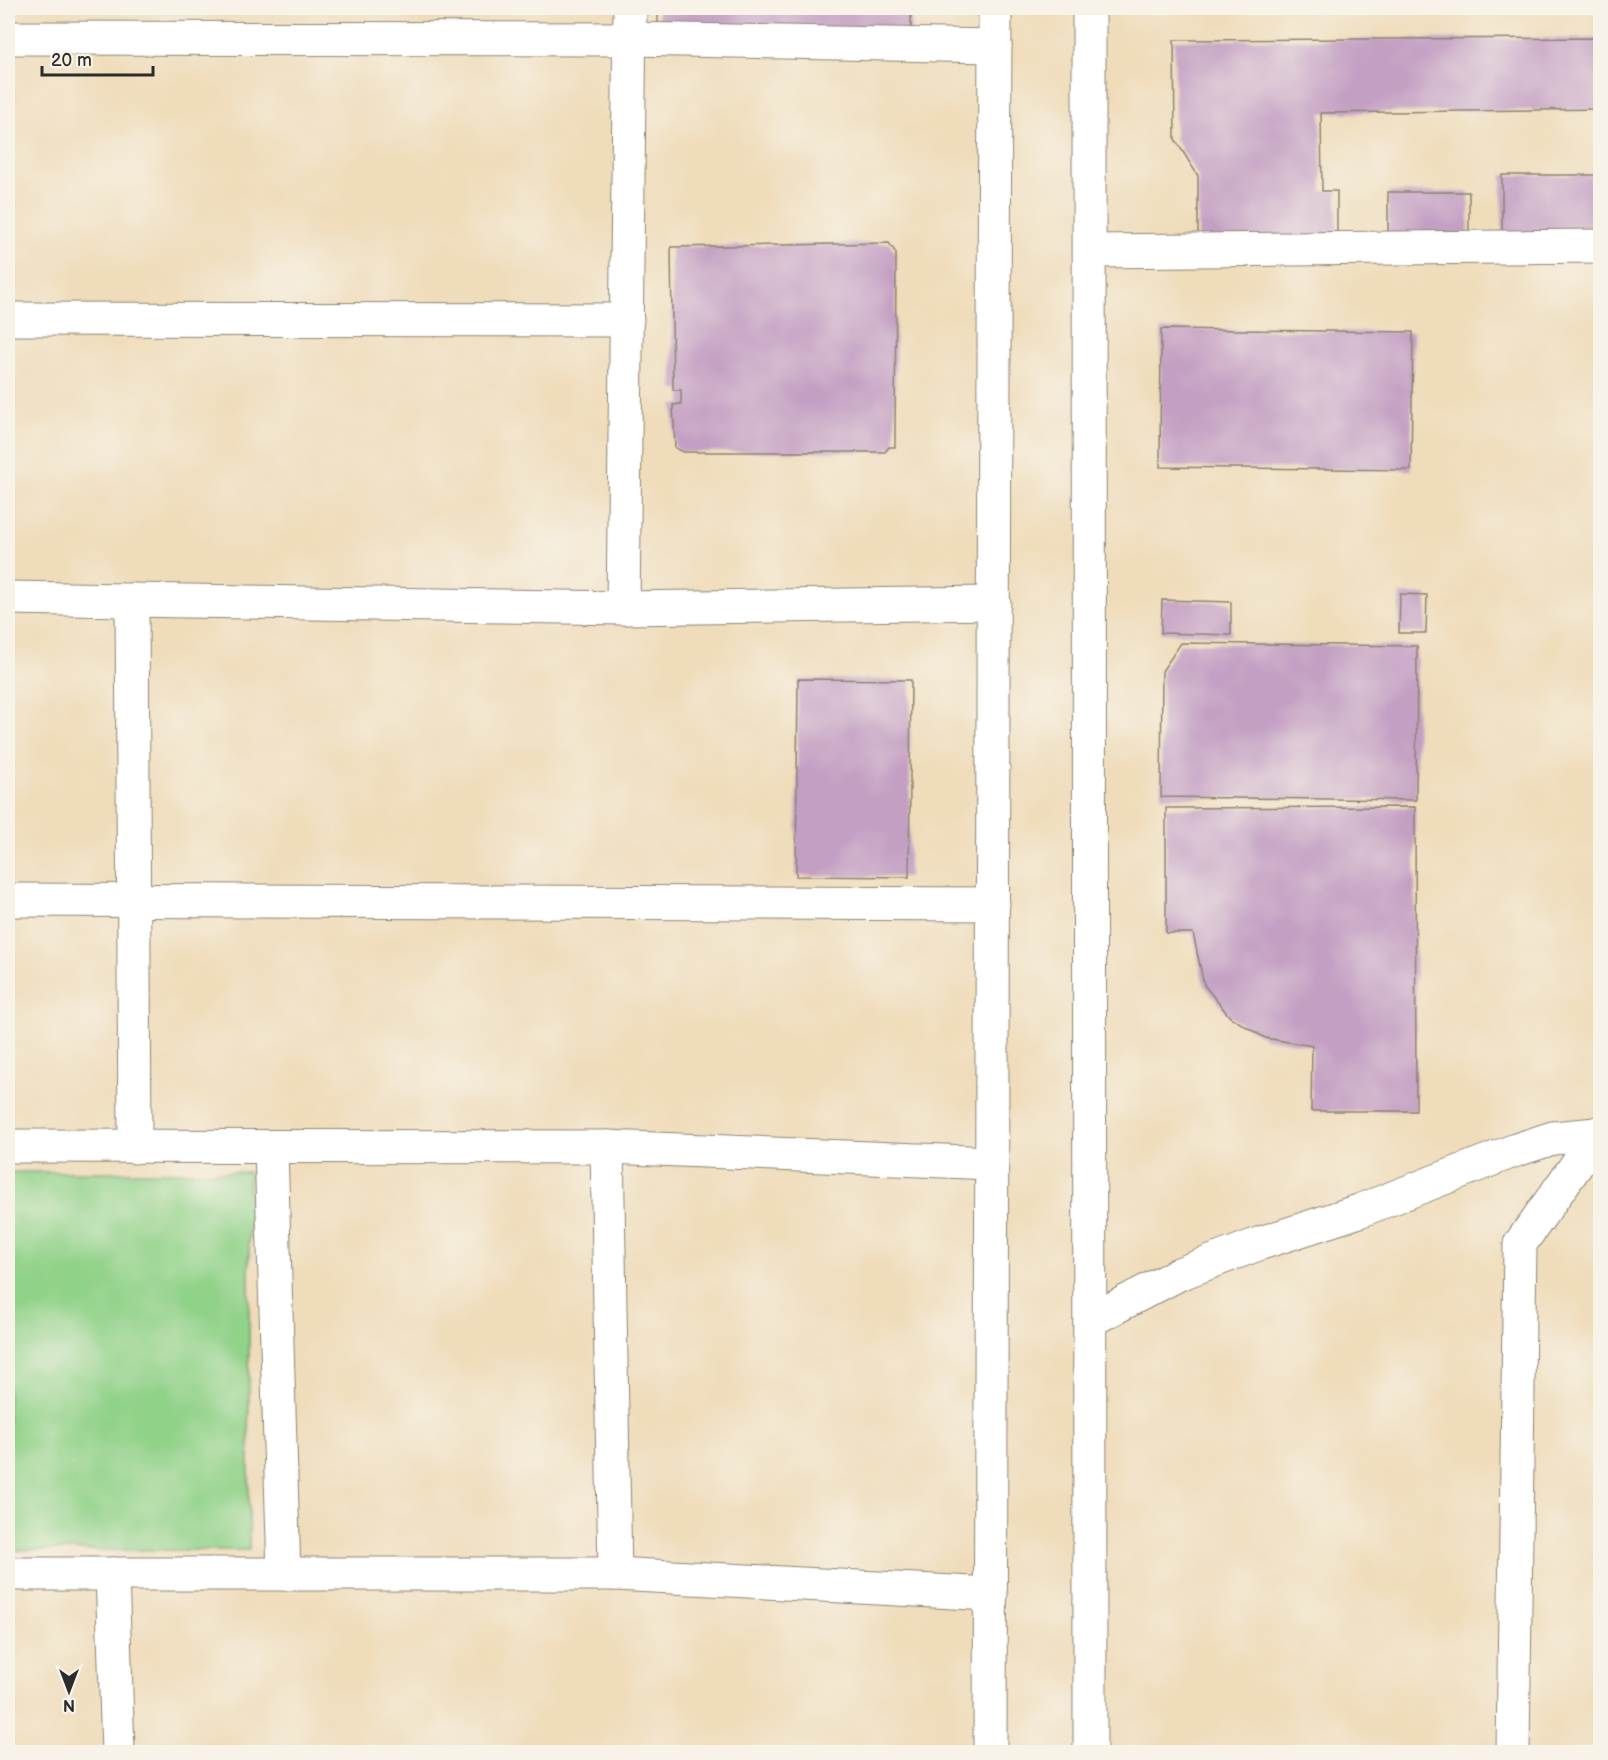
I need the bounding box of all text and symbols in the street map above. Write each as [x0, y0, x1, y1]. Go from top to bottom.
scale bar [42, 39, 153, 77]
text: 20 m [51, 50, 92, 71]
north arrow [39, 1661, 99, 1721]
text: N [63, 1695, 75, 1714]

